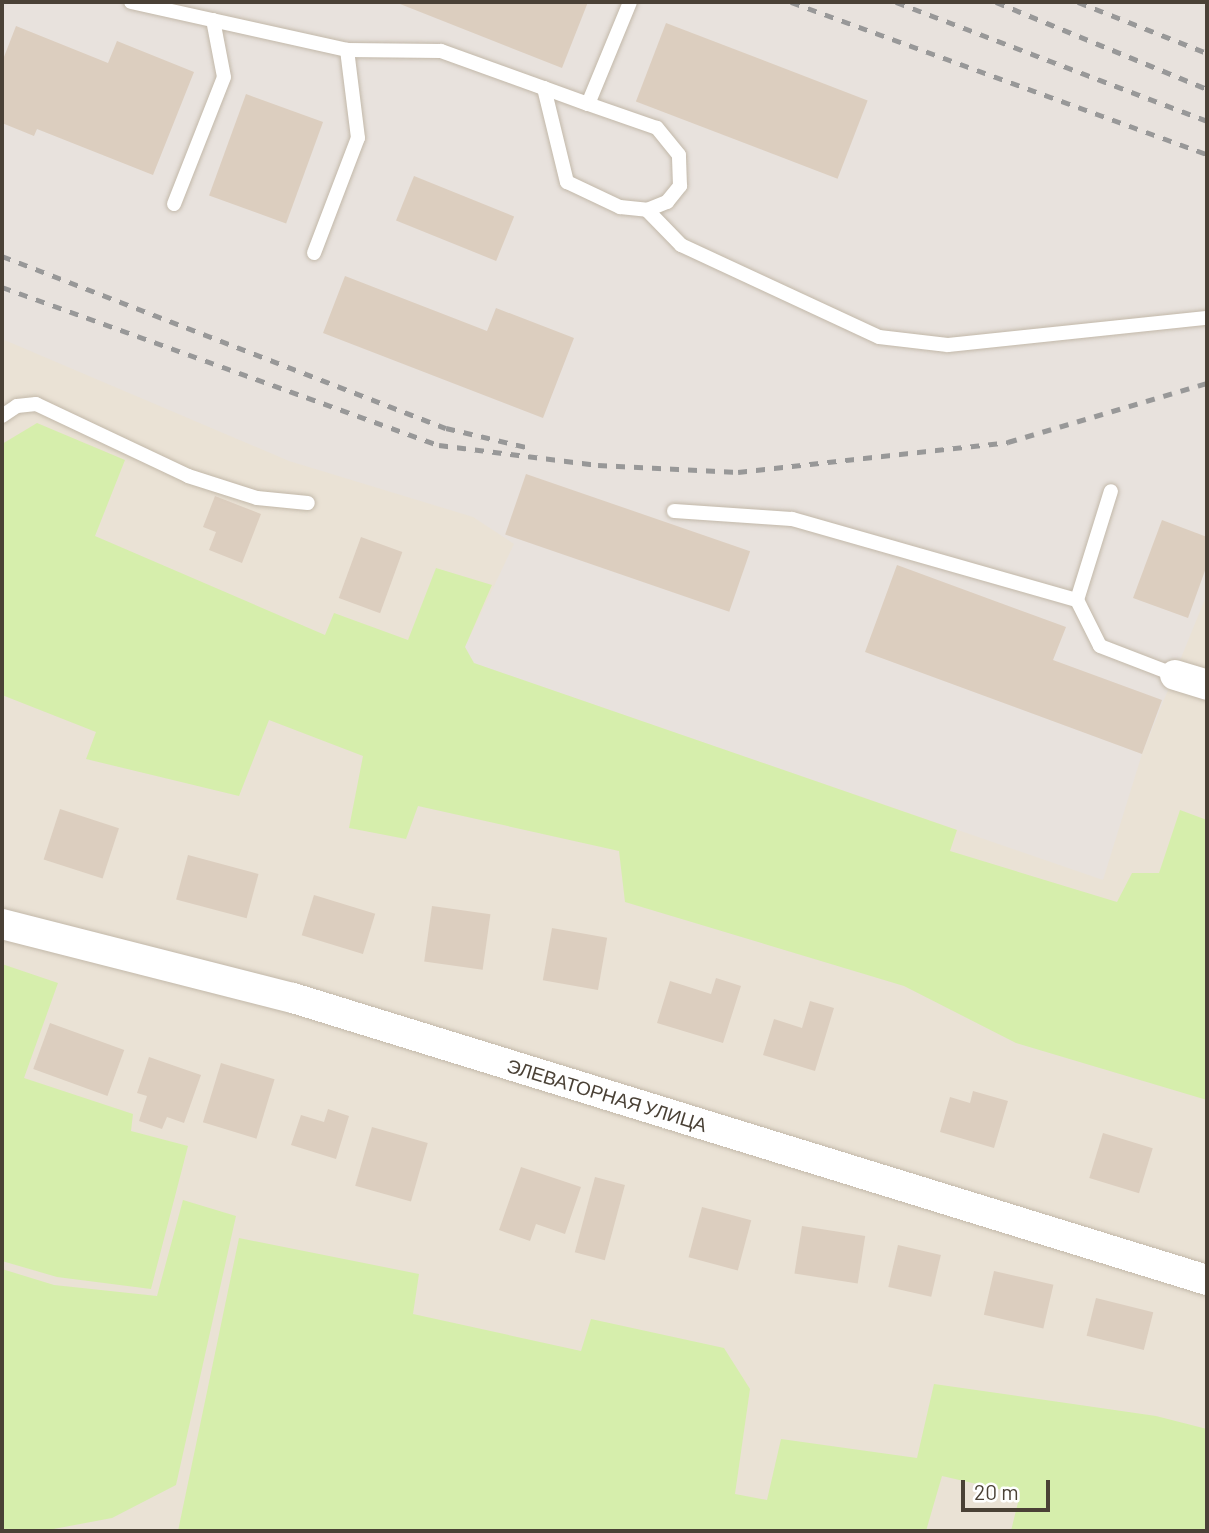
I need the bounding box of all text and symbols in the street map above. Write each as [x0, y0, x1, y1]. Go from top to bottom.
street label: ЭЛЕВАТОРНАЯ УЛИЦА [504, 1054, 710, 1136]
scale bar [964, 1466, 1053, 1510]
text: 20 m [974, 1479, 1019, 1504]

